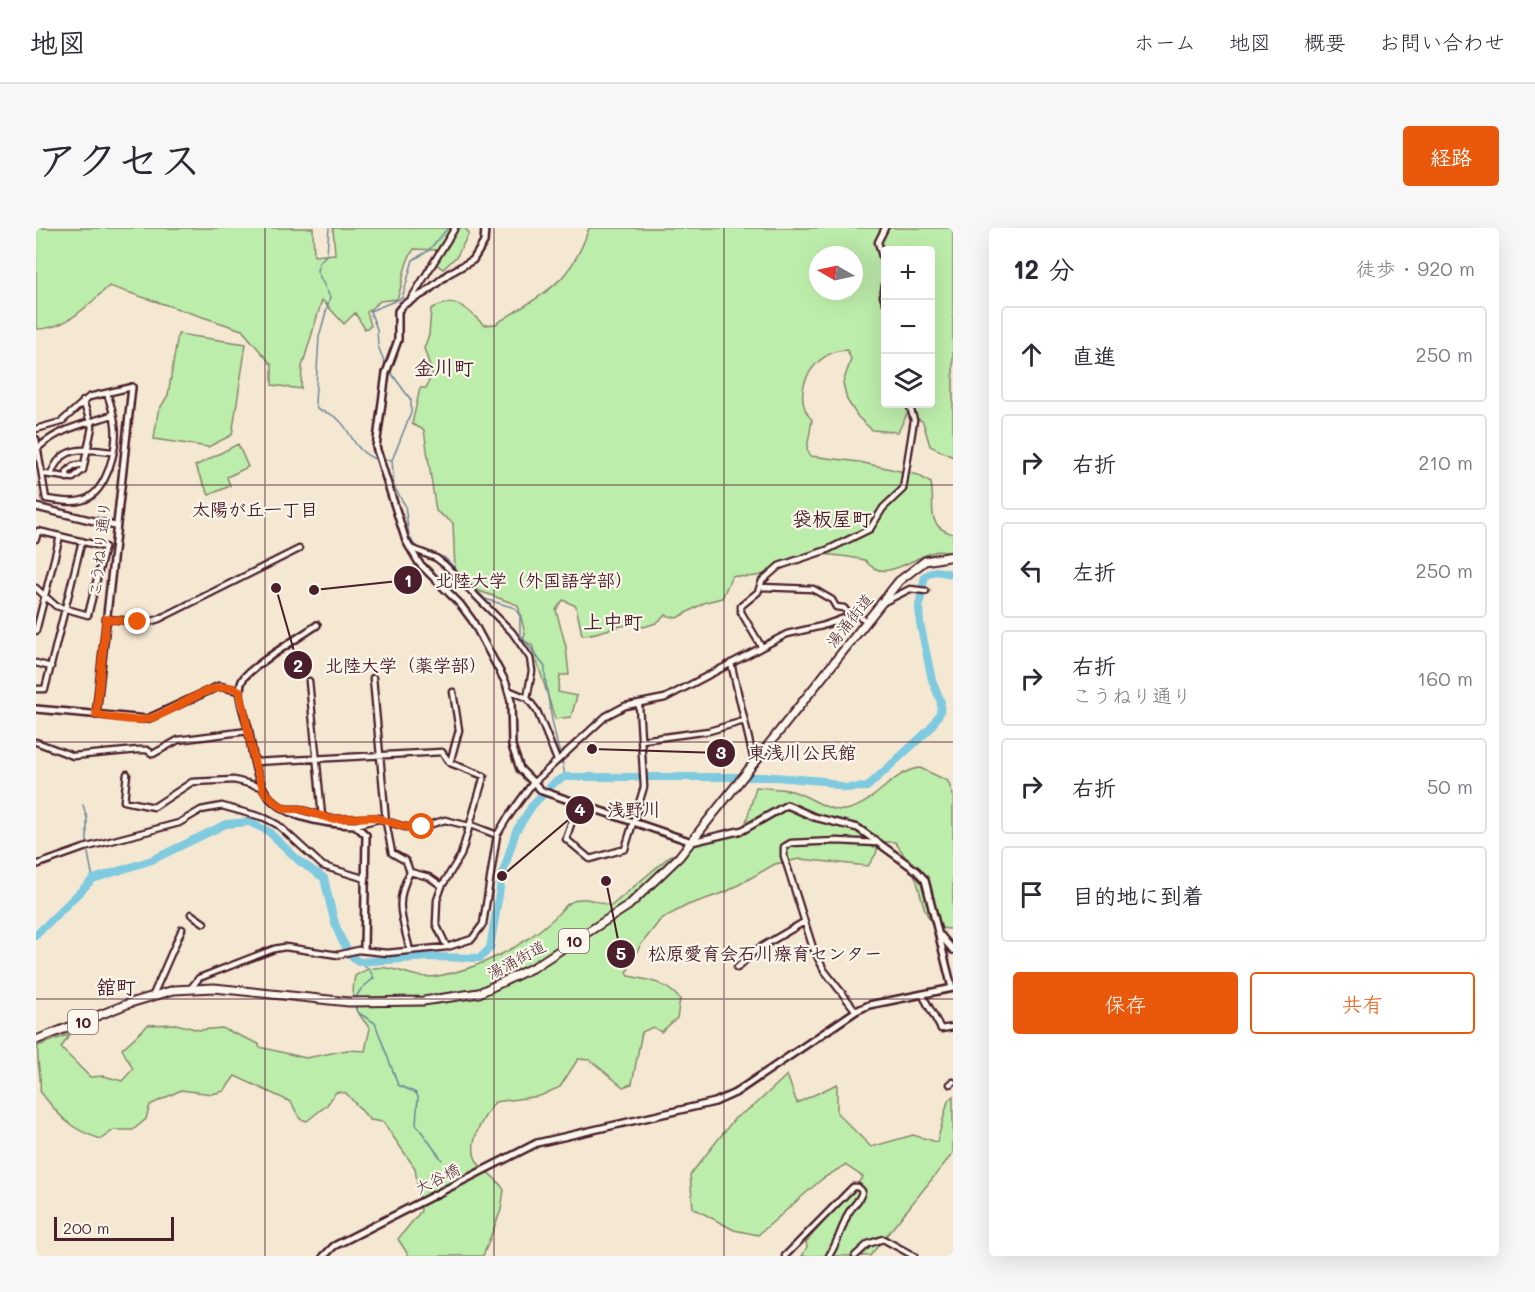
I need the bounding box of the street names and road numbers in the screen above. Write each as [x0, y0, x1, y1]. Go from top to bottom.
street label: こうねり通り [84, 500, 114, 598]
street label: 湯涌街道 [821, 589, 877, 651]
road number: 10 [559, 929, 589, 953]
street label: 湯涌街道 [483, 935, 549, 983]
road number: 10 [68, 1010, 98, 1034]
street label: 大谷橋 [411, 1158, 463, 1198]

